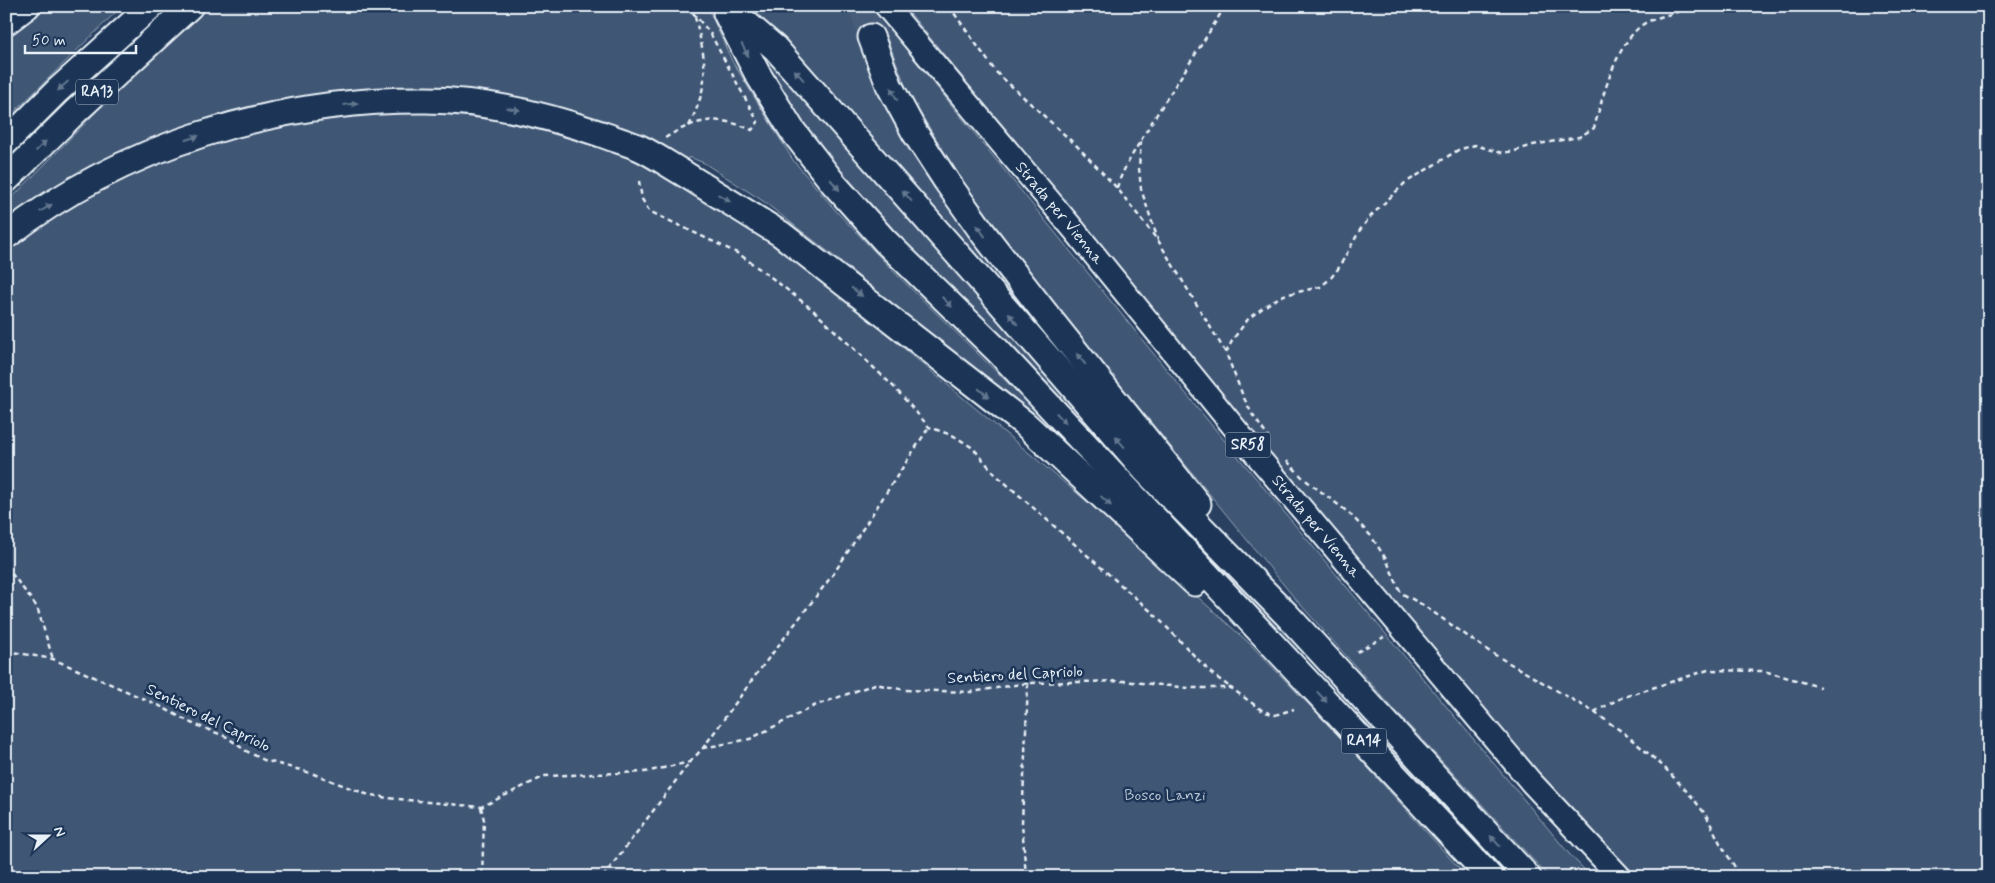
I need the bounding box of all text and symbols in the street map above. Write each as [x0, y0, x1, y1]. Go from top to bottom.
scale bar [25, 22, 136, 54]
text: 50 m [32, 31, 66, 51]
one-way arrow [741, 42, 749, 57]
one-way arrow [793, 69, 805, 81]
one-way arrow [57, 80, 69, 92]
road number: RA13 [76, 80, 118, 104]
one-way arrow [890, 87, 898, 102]
one-way arrow [343, 100, 359, 108]
one-way arrow [505, 106, 521, 114]
one-way arrow [185, 133, 200, 141]
one-way arrow [35, 140, 47, 152]
street label: Strada per Vienna [1010, 157, 1109, 269]
one-way arrow [829, 178, 840, 191]
one-way arrow [902, 190, 913, 202]
one-way arrow [718, 194, 731, 203]
one-way arrow [39, 203, 52, 212]
one-way arrow [976, 224, 986, 238]
one-way arrow [850, 287, 863, 298]
one-way arrow [941, 296, 953, 308]
one-way arrow [1008, 312, 1019, 325]
one-way arrow [1076, 353, 1087, 366]
one-way arrow [978, 387, 991, 398]
one-way arrow [1055, 412, 1067, 424]
road number: SR58 [1226, 432, 1270, 458]
one-way arrow [1114, 435, 1125, 448]
street label: Strada per Vienna [1267, 470, 1366, 582]
one-way arrow [1099, 495, 1112, 506]
street label: Sentiero del Capriolo [947, 661, 1083, 689]
street label: Sentiero del Capriolo [142, 679, 274, 757]
one-way arrow [1316, 690, 1328, 702]
road number: RA14 [1342, 728, 1386, 754]
park label: Bosco Lanzi [1124, 785, 1206, 806]
north arrow [22, 810, 72, 860]
text: N [49, 824, 69, 839]
one-way arrow [1489, 835, 1501, 847]

